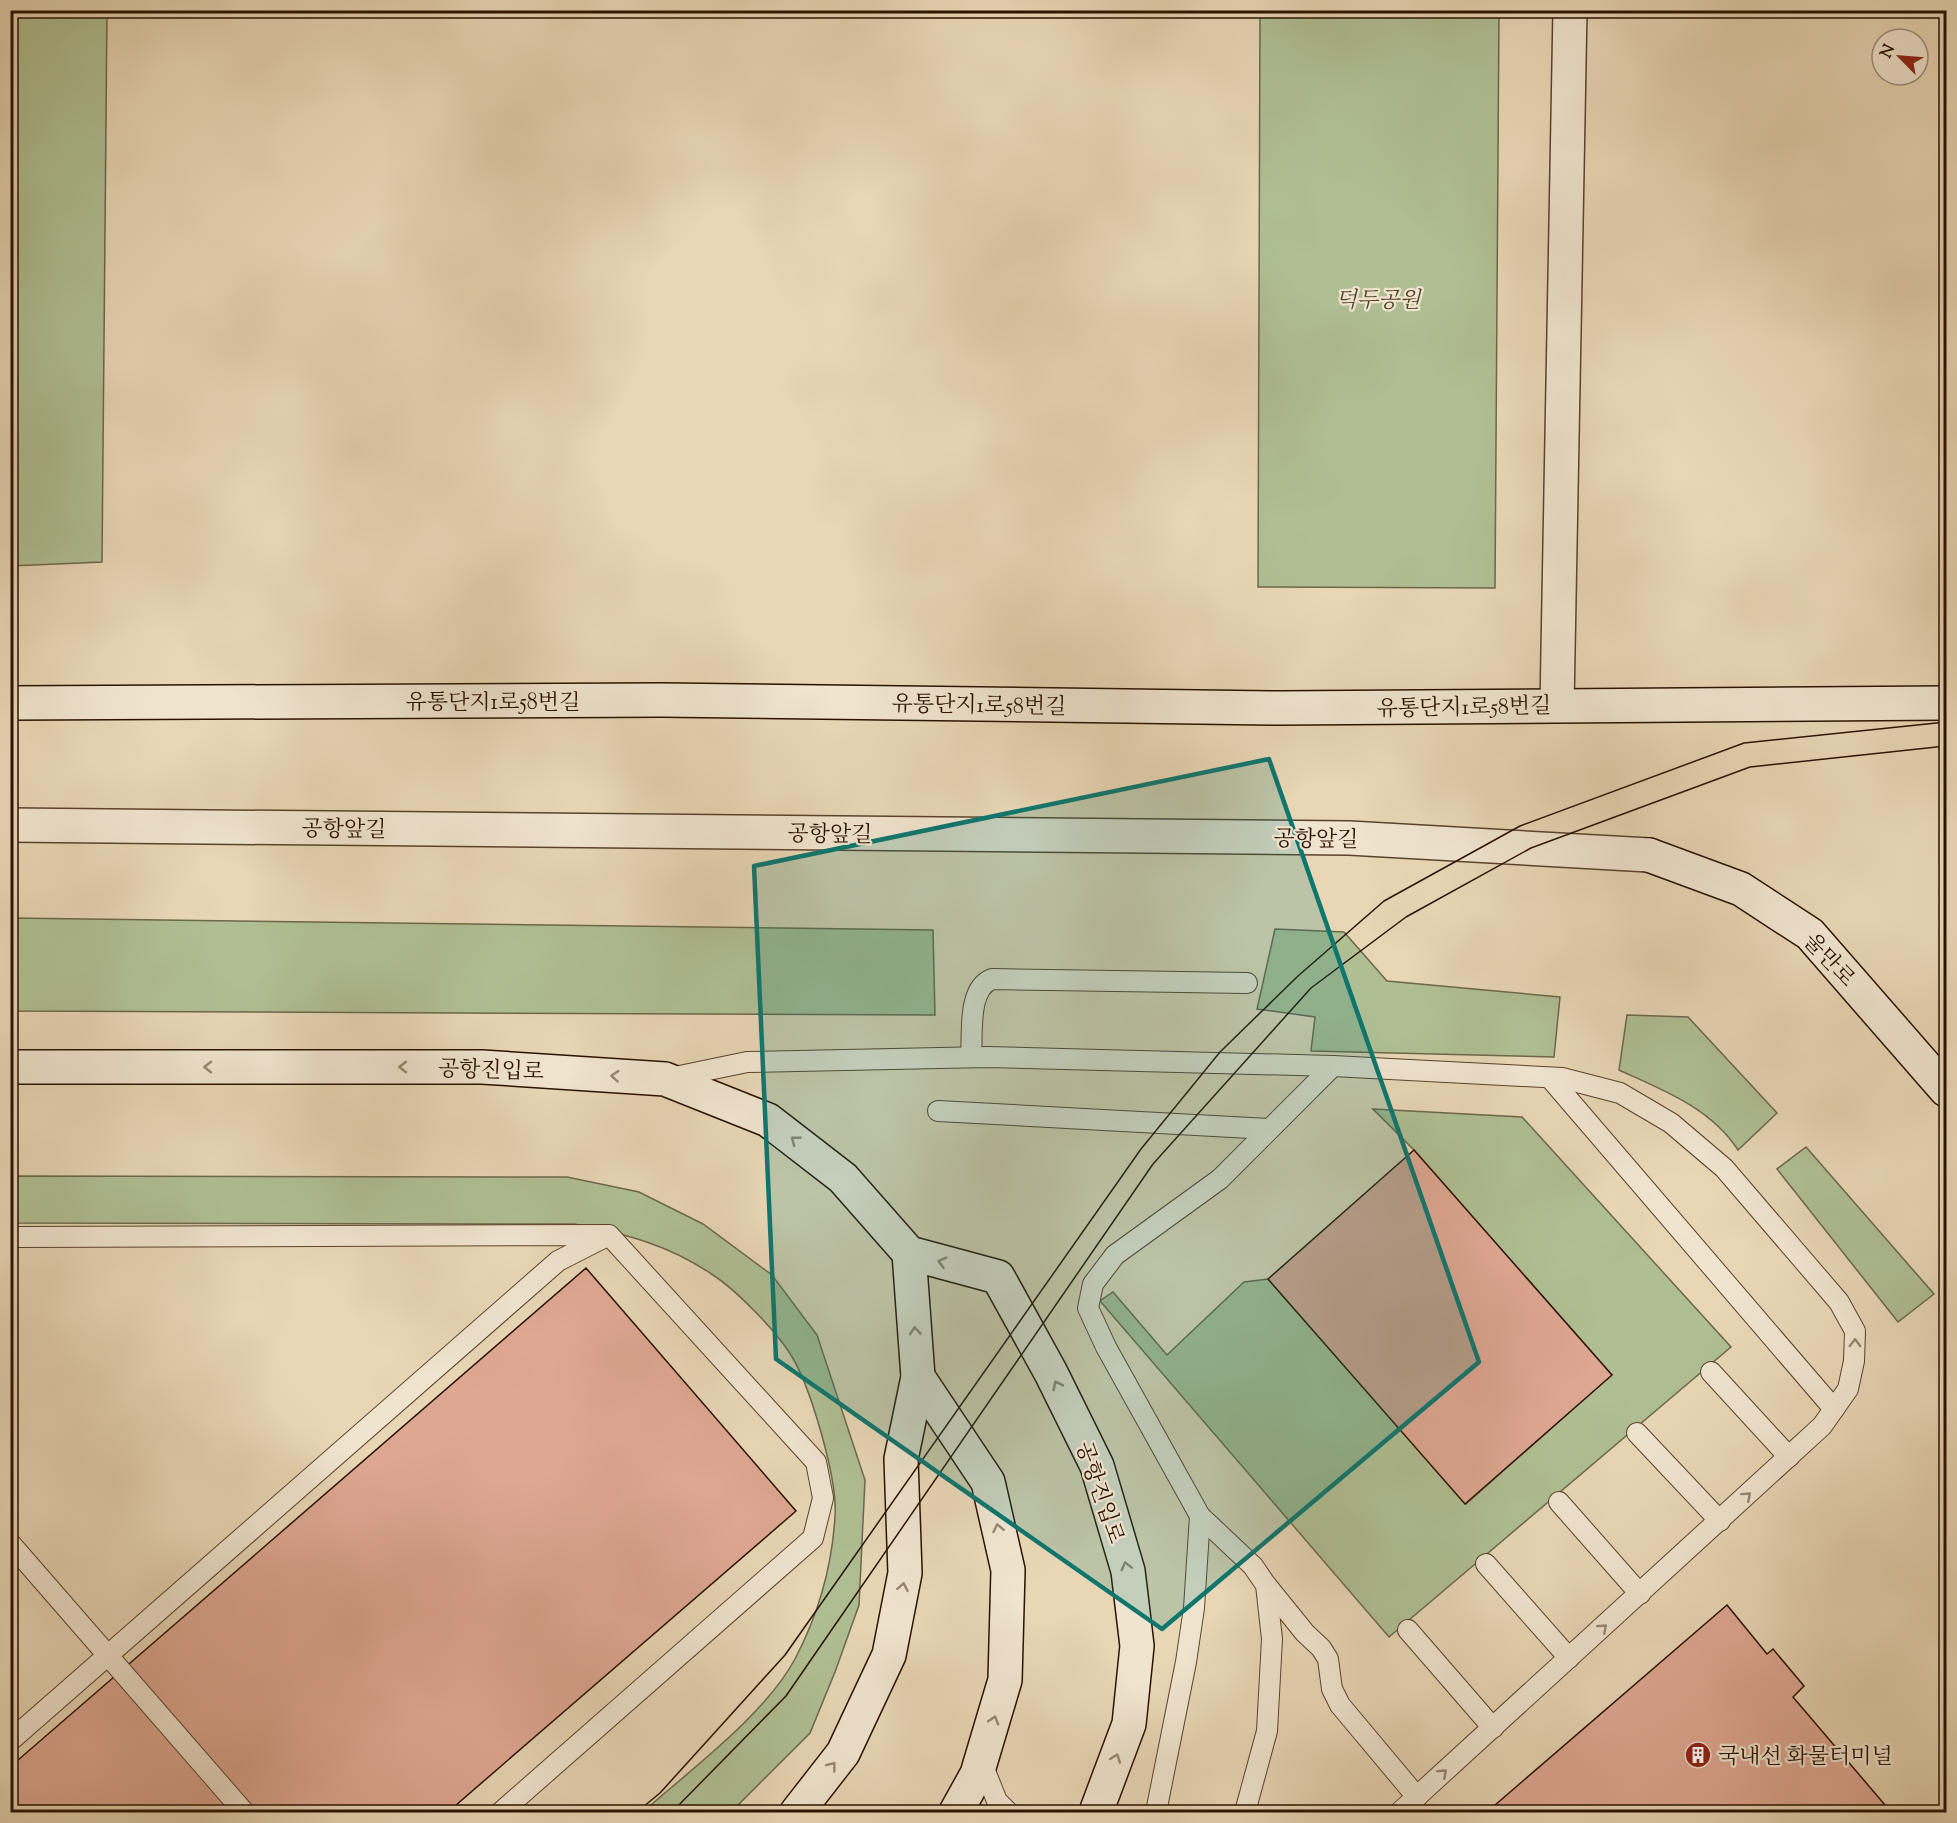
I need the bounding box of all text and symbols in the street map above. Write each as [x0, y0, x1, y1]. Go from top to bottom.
north arrow [1870, 27, 1930, 87]
text: N [1876, 41, 1902, 62]
park label: 덕두공원 [1335, 286, 1422, 318]
street label: 유통단지1로58번길 [406, 688, 580, 720]
street label: 유통단지1로58번길 [891, 689, 1067, 725]
street label: 유통단지1로58번길 [1376, 691, 1552, 727]
street label: 공항앞길 [301, 814, 387, 848]
street label: 공항앞길 [787, 819, 873, 853]
street label: 공항앞길 [1273, 824, 1359, 858]
street label: 울만로 [1794, 927, 1861, 995]
street label: 공항진입로 [437, 1054, 545, 1090]
one-way arrow [203, 1061, 212, 1073]
one-way arrow [398, 1061, 407, 1073]
one-way arrow [610, 1070, 619, 1083]
one-way arrow [791, 1137, 802, 1148]
one-way arrow [937, 1257, 948, 1269]
one-way arrow [909, 1326, 922, 1335]
one-way arrow [1849, 1339, 1861, 1348]
one-way arrow [1053, 1380, 1064, 1391]
street label: 공항진입로 [1066, 1438, 1131, 1548]
one-way arrow [1740, 1492, 1750, 1503]
one-way arrow [993, 1523, 1006, 1533]
one-way arrow [1121, 1561, 1134, 1571]
one-way arrow [896, 1582, 909, 1592]
one-way arrow [1596, 1624, 1606, 1635]
one-way arrow [987, 1715, 999, 1726]
building icon: 국내선 화물터미널 [1683, 1740, 1713, 1770]
place label: 국내선 화물터미널 [1718, 1742, 1893, 1774]
one-way arrow [1109, 1753, 1122, 1763]
one-way arrow [825, 1762, 836, 1773]
one-way arrow [1436, 1769, 1447, 1780]

